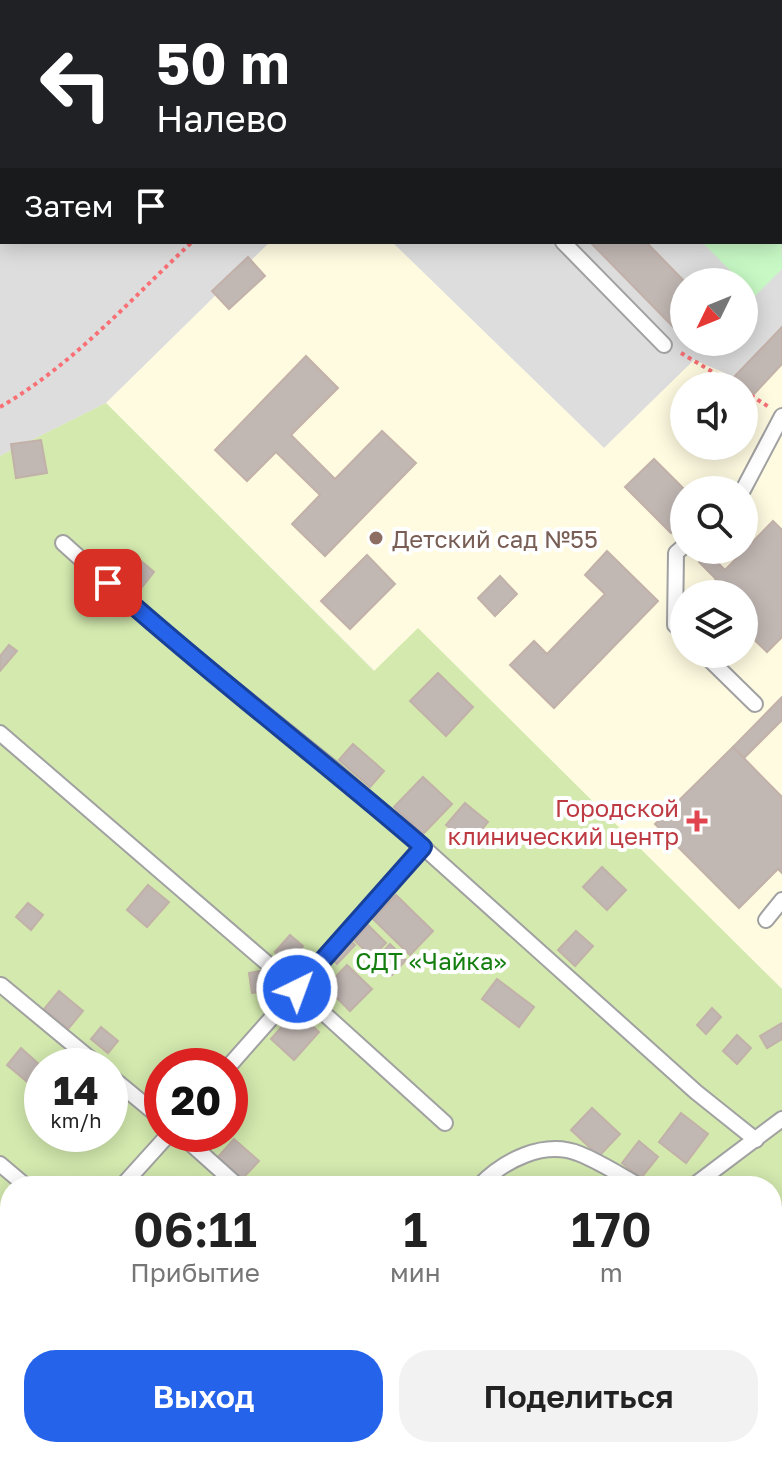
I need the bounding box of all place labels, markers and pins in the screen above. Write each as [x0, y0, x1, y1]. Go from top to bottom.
place label: Детский сад №55 [392, 524, 598, 553]
marker: Детский сад №55 [367, 529, 385, 547]
pin [74, 549, 142, 617]
place label: Городской клинический центр [447, 793, 679, 850]
marker: Городской клинический центр [686, 810, 708, 832]

